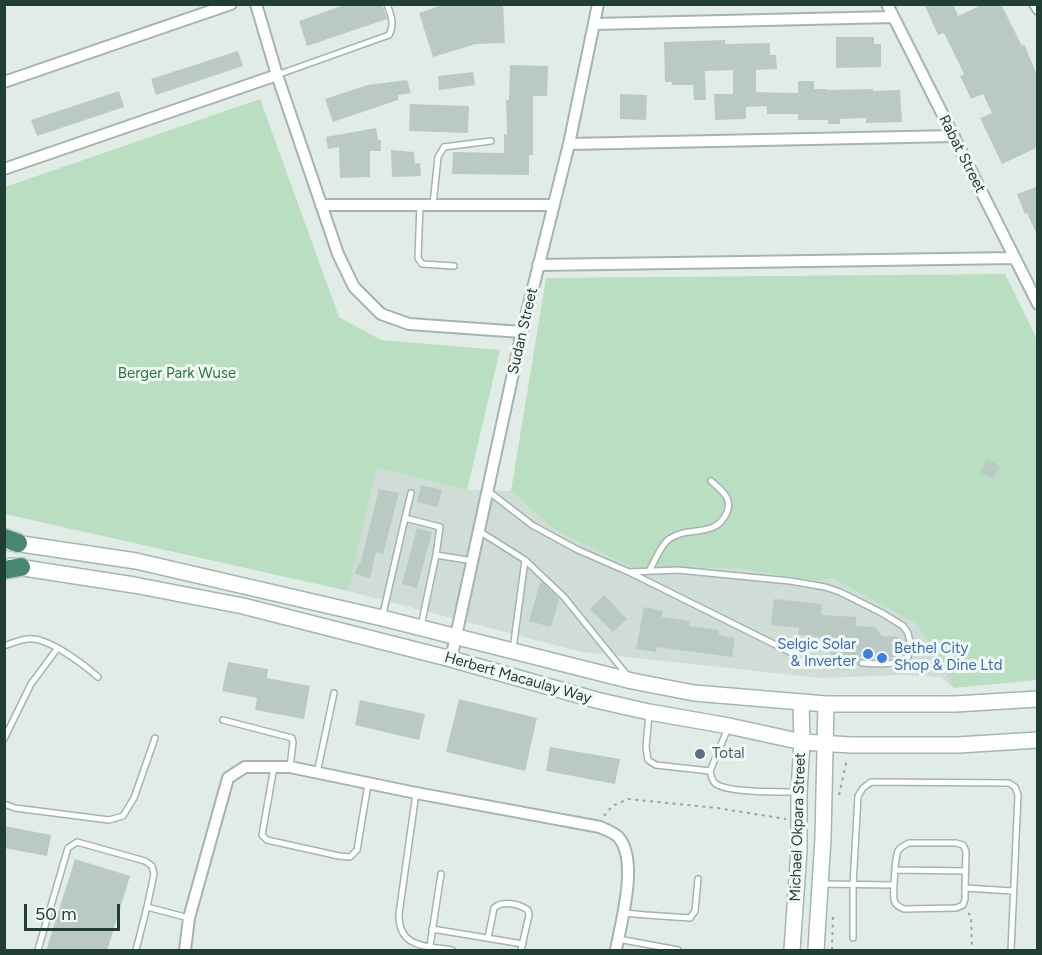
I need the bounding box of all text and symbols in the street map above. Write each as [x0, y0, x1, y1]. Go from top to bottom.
street label: Rabat Street [935, 112, 989, 196]
street label: Sudan Street [504, 286, 542, 376]
park label: Berger Park Wuse [118, 365, 236, 383]
place label: Selgic Solar & Inverter [777, 636, 856, 671]
place label: Bethel City Shop & Dine Ltd [894, 640, 1003, 675]
marker: Selgic Solar & Inverter [861, 647, 875, 661]
street label: Herbert Macaulay Way [442, 648, 594, 708]
marker: Bethel City Shop & Dine Ltd [875, 651, 889, 665]
place label: Total [712, 745, 745, 763]
marker: Total [693, 747, 707, 761]
street label: Michael Okpara Street [786, 752, 810, 902]
scale bar [27, 892, 123, 930]
text: 50 m [35, 903, 77, 925]

